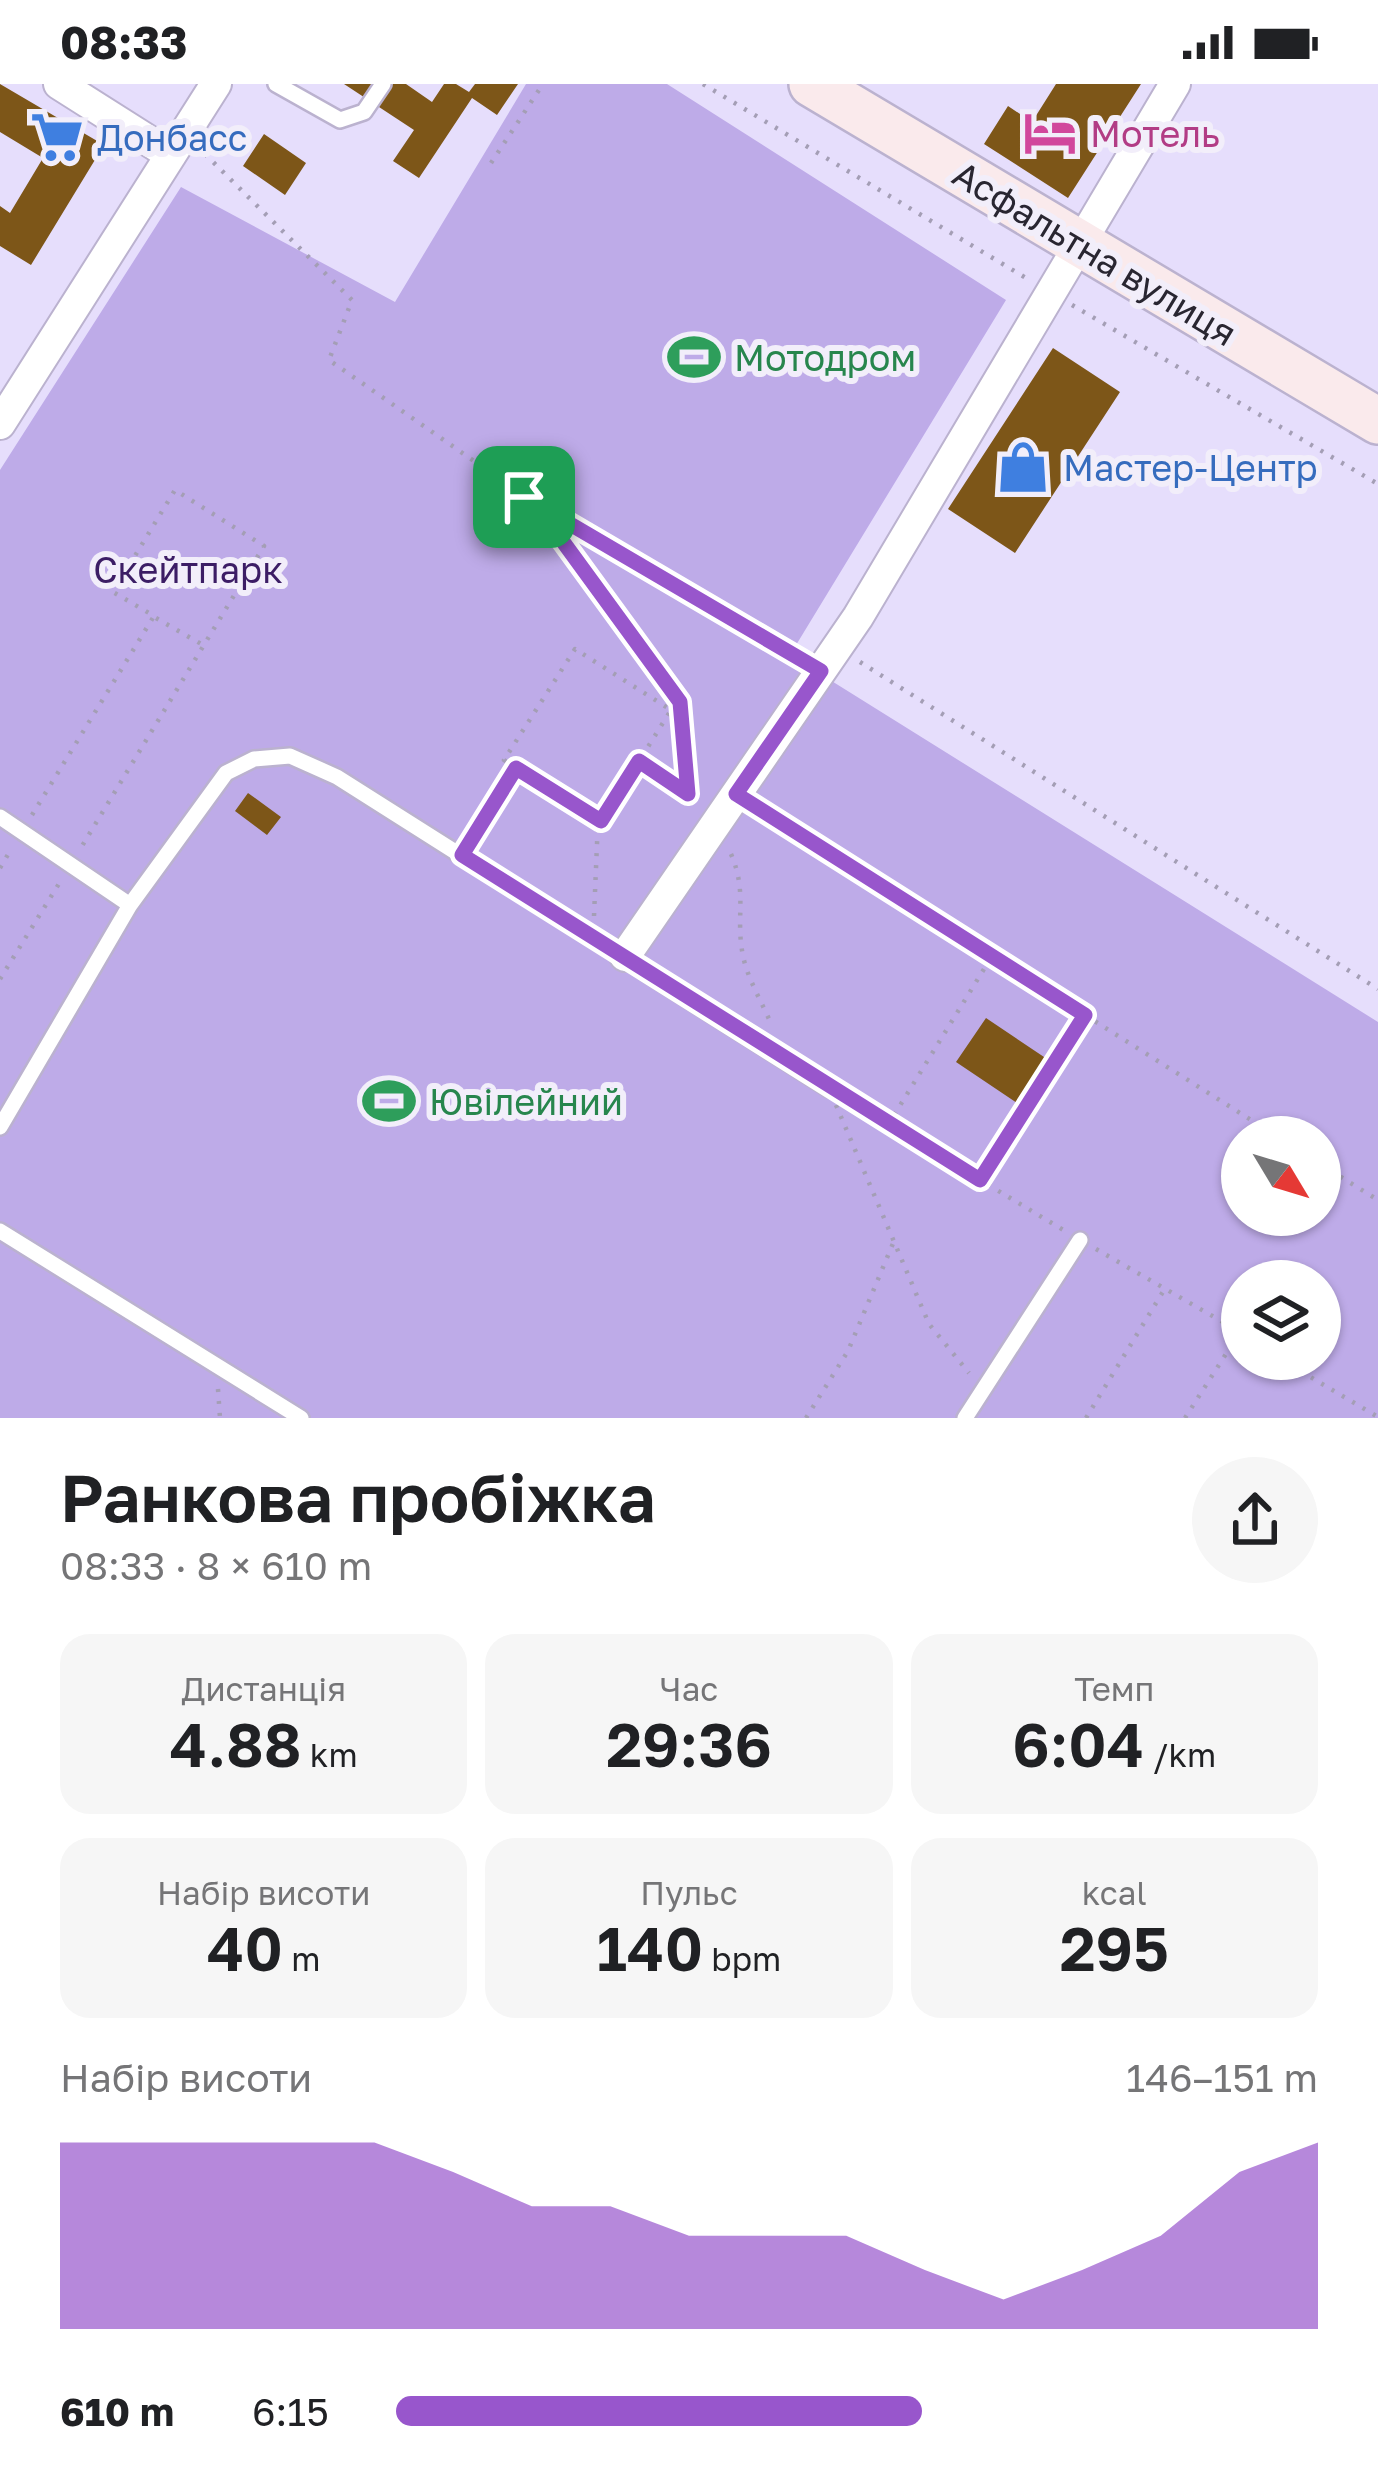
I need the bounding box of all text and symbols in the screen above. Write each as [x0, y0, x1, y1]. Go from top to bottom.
text: 08:33 [60, 15, 187, 69]
hotel icon: Мотель [1021, 104, 1079, 162]
supermarket icon: Донбасс [28, 108, 86, 166]
place label: Мотель [1090, 112, 1220, 155]
place label: Донбасс [97, 116, 247, 159]
street label: Асфальтна вулиця [946, 151, 1244, 355]
sports icon: Мотодром [665, 328, 723, 386]
place label: Мотодром [734, 336, 916, 379]
shop icon: Мастер-Центр [994, 438, 1052, 496]
pin [473, 446, 575, 548]
place label: Мастер-Центр [1063, 446, 1318, 489]
icon: arrive [491, 464, 557, 530]
park label: Скейтпарк [93, 548, 283, 591]
sports icon: Ювілейний [360, 1072, 418, 1130]
place label: Ювілейний [429, 1080, 623, 1123]
north arrow [1221, 1116, 1341, 1236]
map controls [1221, 1116, 1341, 1380]
button: layers [1221, 1260, 1341, 1380]
text: Ранкова пробіжка [60, 1457, 656, 1537]
button: share [1192, 1457, 1318, 1583]
text: 08:33 · 8 × 610 m [60, 1542, 372, 1589]
text: Дистанція [181, 1669, 346, 1708]
text: Час [660, 1669, 718, 1708]
text: Темп [1074, 1669, 1154, 1708]
text: 4.88 [170, 1708, 301, 1780]
text: 29:36 [606, 1708, 772, 1780]
text: 6:04 [1012, 1708, 1144, 1780]
text: km [301, 1735, 358, 1774]
text: /km [1144, 1735, 1216, 1774]
text: Набір висоти [157, 1873, 370, 1912]
text: Пульс [640, 1873, 738, 1912]
text: kcal [1082, 1873, 1147, 1912]
text: 40 [207, 1912, 283, 1984]
text: 140 [597, 1912, 703, 1984]
text: 295 [1060, 1912, 1169, 1984]
text: m [283, 1939, 320, 1978]
text: bpm [703, 1939, 781, 1978]
text: Набір висоти [60, 2054, 312, 2101]
text: 146–151 m [1126, 2054, 1318, 2101]
text: 610 m [60, 2388, 174, 2435]
text: 6:15 [252, 2388, 329, 2435]

